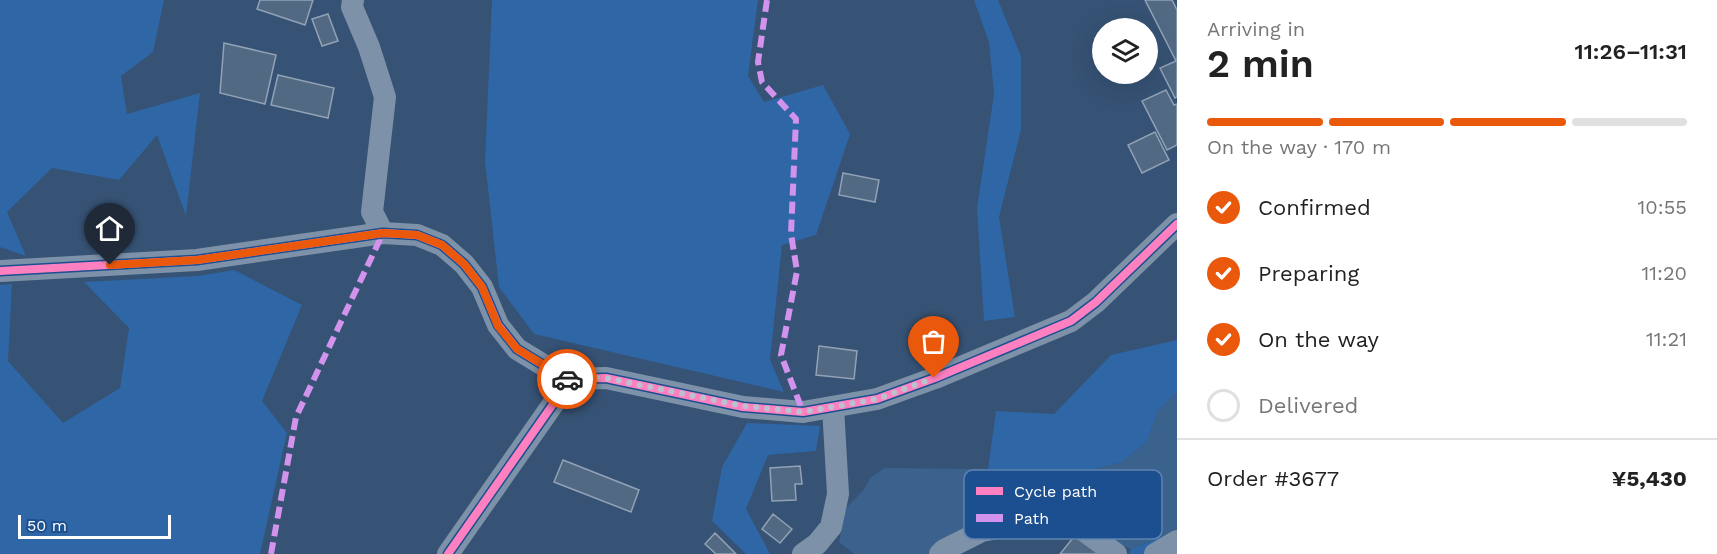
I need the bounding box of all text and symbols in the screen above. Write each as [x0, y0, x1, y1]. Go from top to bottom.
text: Arriving in [1207, 17, 1305, 41]
map controls [1092, 18, 1158, 84]
button: layers [1092, 18, 1158, 84]
text: 11:26–11:31 [1575, 39, 1687, 64]
text: 2 min [1207, 41, 1314, 86]
text: On the way · 170 m [1207, 135, 1391, 159]
icon: check [1207, 191, 1240, 224]
text: Confirmed [1258, 195, 1371, 220]
text: 10:55 [1638, 195, 1687, 219]
pin [84, 203, 135, 265]
icon: home [93, 212, 126, 245]
icon: check [1207, 257, 1240, 290]
text: Preparing [1258, 261, 1359, 286]
text: 11:20 [1641, 261, 1687, 285]
pin [908, 316, 959, 378]
icon: check [1207, 323, 1240, 356]
icon: bag [917, 325, 950, 358]
text: On the way [1258, 327, 1379, 352]
text: 11:21 [1646, 327, 1687, 351]
courier [537, 349, 597, 409]
icon: car [551, 363, 584, 396]
text: Delivered [1258, 393, 1358, 418]
text: Order #3677 [1207, 466, 1339, 491]
text: ¥5,430 [1612, 466, 1687, 491]
legend [964, 470, 1162, 539]
text: Cycle path [1014, 482, 1097, 501]
text: Path [1014, 509, 1049, 528]
scale bar [18, 512, 171, 540]
text: 50 m [27, 516, 67, 535]

